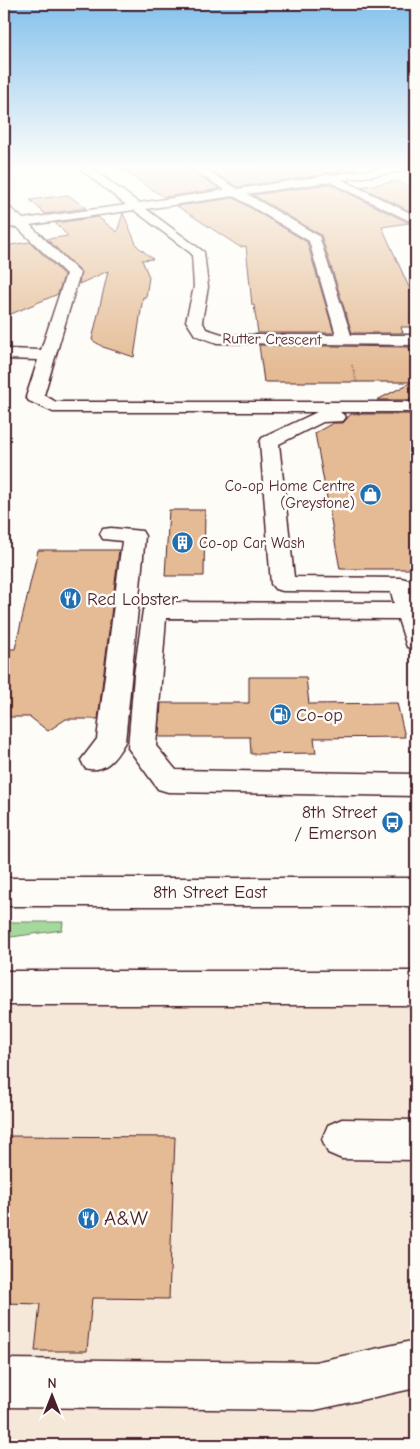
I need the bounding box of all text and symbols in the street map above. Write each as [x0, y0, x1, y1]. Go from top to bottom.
street label: Rutter Crescent [222, 329, 322, 349]
place label: Co-op Home Centre (Greystone) [225, 477, 355, 512]
shop icon: Co-op Home Centre (Greystone) [359, 483, 383, 507]
building icon: Co-op Car Wash [171, 531, 195, 555]
place label: Co-op Car Wash [199, 534, 305, 552]
restaurant icon: Red Lobster [59, 587, 83, 611]
place label: Red Lobster [87, 589, 179, 610]
fuel station icon: Co-op [268, 703, 292, 727]
place label: Co-op [296, 705, 343, 726]
place label: 8th Street / Emerson [294, 802, 378, 844]
bus stop icon: 8th Street / Emerson [381, 810, 405, 834]
street label: 8th Street East [153, 882, 268, 903]
restaurant icon: A&W [76, 1206, 100, 1230]
place label: A&W [104, 1206, 149, 1230]
north arrow [28, 1372, 78, 1422]
text: N [47, 1375, 57, 1392]

